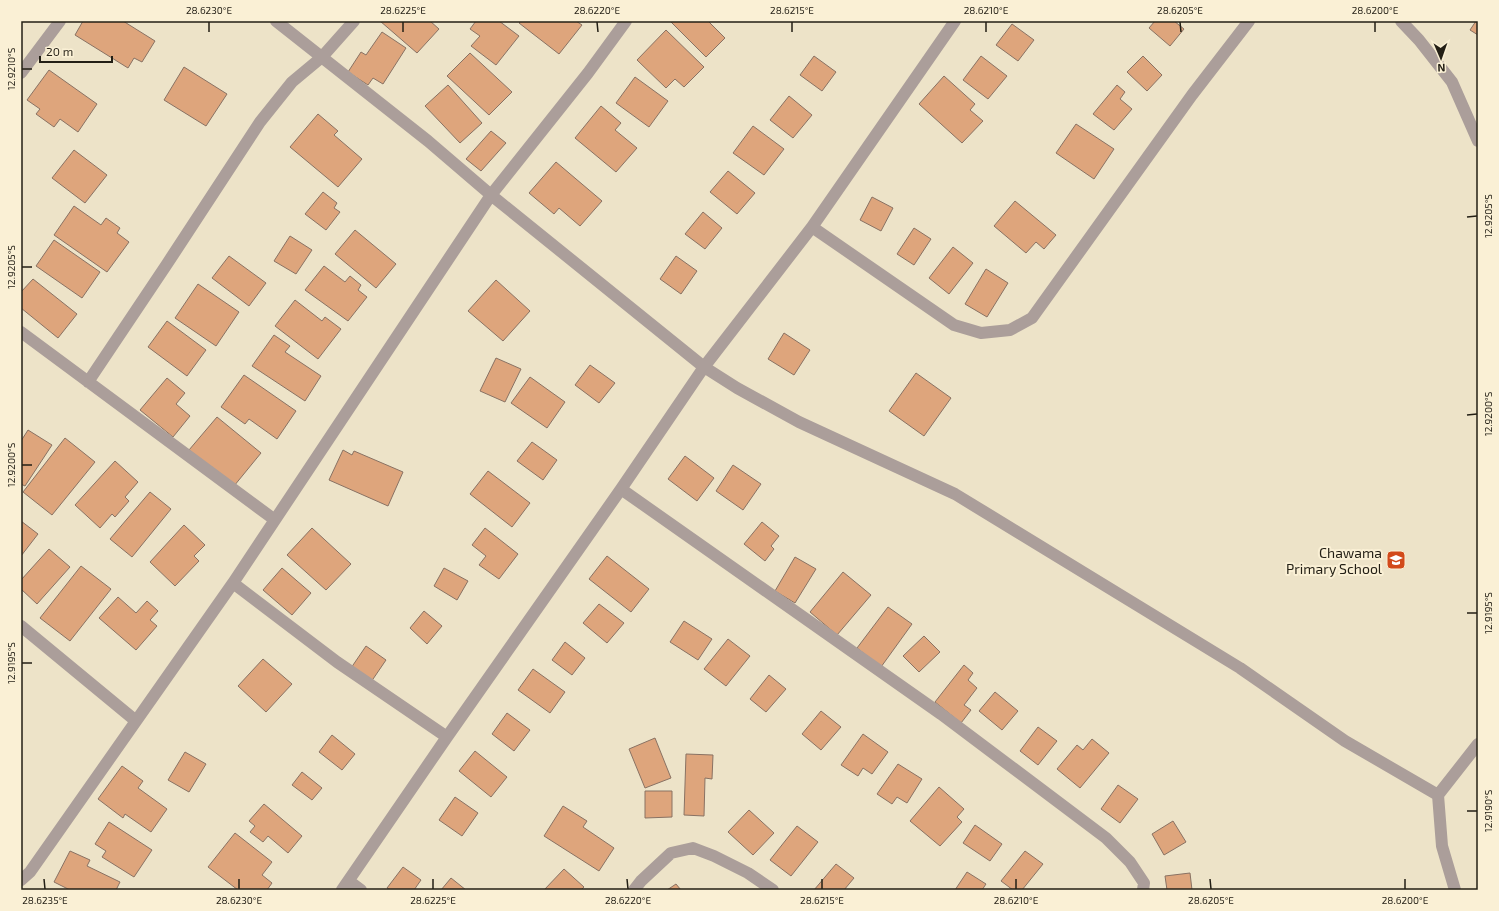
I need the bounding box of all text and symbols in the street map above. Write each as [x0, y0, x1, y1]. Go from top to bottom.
text: 28.6230°E [186, 4, 232, 16]
text: 28.6225°E [380, 4, 426, 16]
text: 28.6220°E [574, 4, 620, 16]
text: 28.6215°E [770, 4, 814, 16]
text: 28.6210°E [964, 4, 1009, 16]
text: 28.6205°E [1157, 4, 1203, 16]
text: 28.6200°E [1352, 4, 1399, 16]
scale bar [40, 38, 112, 64]
north arrow [1421, 38, 1461, 78]
text: 20 m [46, 44, 73, 58]
text: 12.9210°S [5, 47, 17, 90]
text: N [1437, 62, 1446, 75]
text: 12.9205°S [1482, 194, 1494, 238]
text: 12.9205°S [5, 245, 17, 289]
text: 12.9200°S [1482, 391, 1494, 436]
text: 12.9200°S [5, 442, 17, 487]
place label: Chawama Primary School [1286, 544, 1383, 577]
school or university icon: Chawama Primary School [1385, 549, 1407, 571]
text: 12.9195°S [1482, 592, 1494, 634]
text: 12.9195°S [5, 642, 17, 684]
text: 12.9190°S [1482, 789, 1494, 832]
text: 28.6235°E [22, 894, 68, 906]
text: 28.6230°E [216, 894, 262, 906]
text: 28.6225°E [410, 894, 456, 906]
text: 28.6220°E [605, 894, 651, 906]
text: 28.6215°E [800, 894, 844, 906]
text: 28.6210°E [994, 894, 1039, 906]
text: 28.6205°E [1188, 894, 1234, 906]
text: 28.6200°E [1382, 894, 1429, 906]

